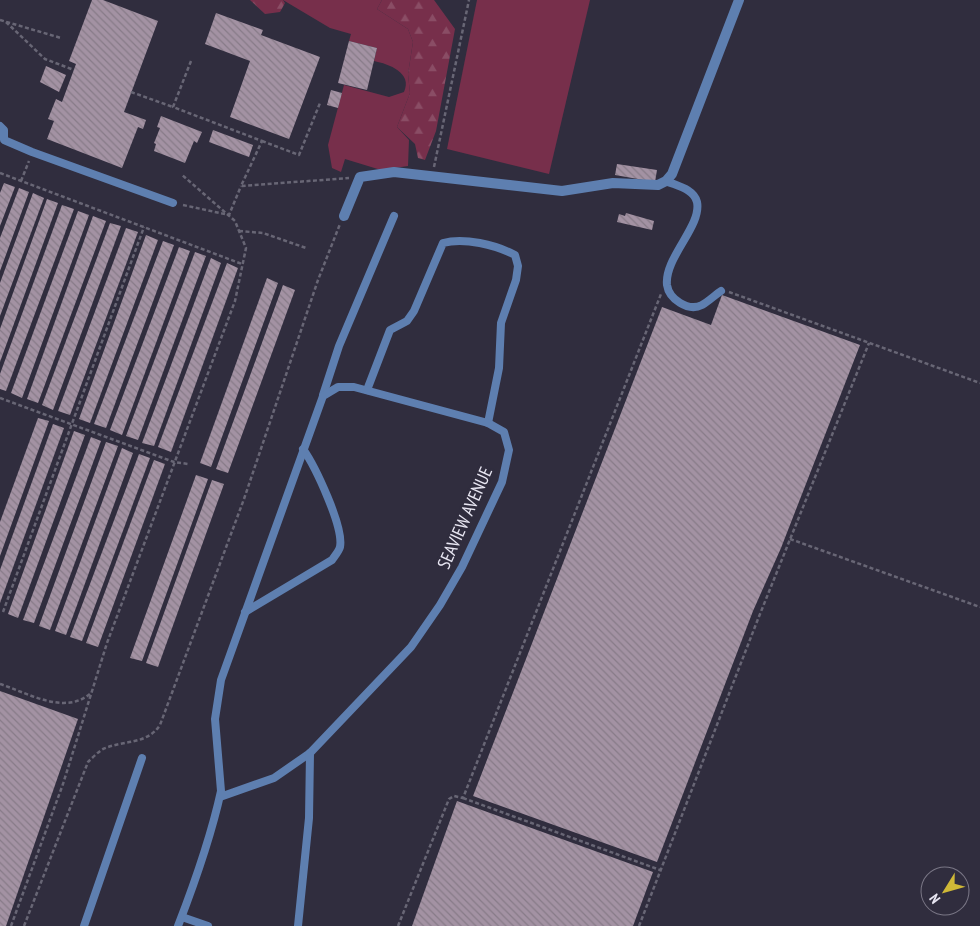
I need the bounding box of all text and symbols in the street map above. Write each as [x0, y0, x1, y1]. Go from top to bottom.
street label: SEAVIEW AVENUE [432, 463, 497, 572]
north arrow [920, 866, 970, 916]
text: N [925, 890, 944, 907]

